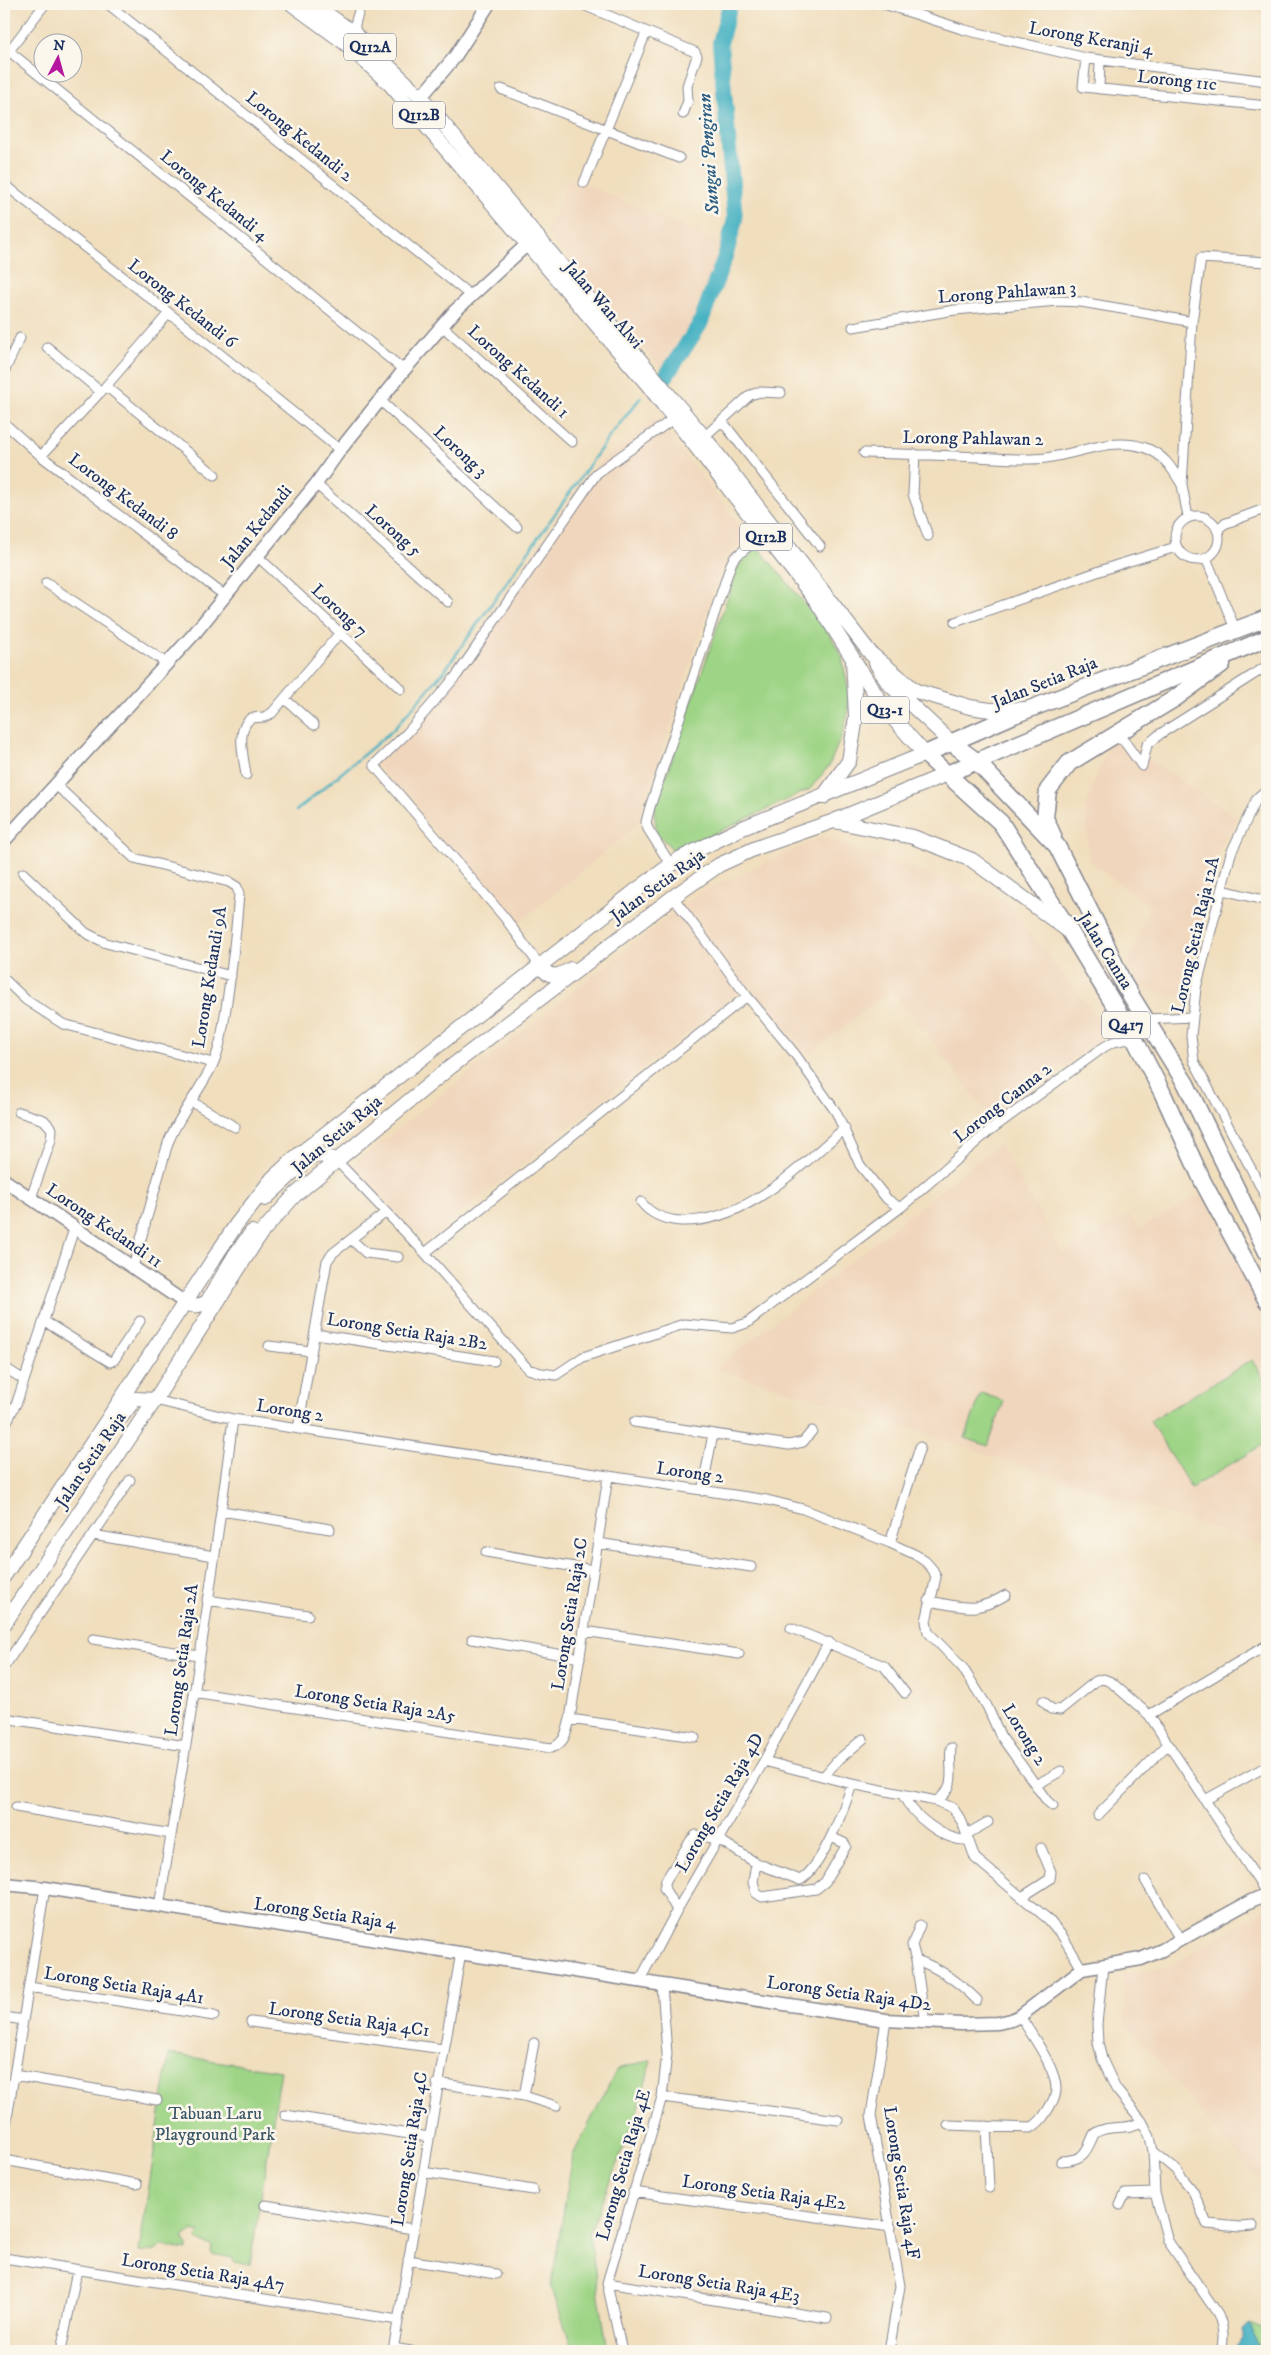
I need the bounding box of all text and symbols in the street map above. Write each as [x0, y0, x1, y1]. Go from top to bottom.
street label: Lorong Keranji 4 [1027, 17, 1156, 61]
north arrow [32, 32, 82, 82]
road number: Q112A [344, 34, 396, 61]
text: N [53, 37, 66, 56]
street label: Lorong 11c [1136, 66, 1218, 96]
street label: Lorong Kedandi 2 [241, 87, 357, 187]
water label: Sungai Pengiran [693, 92, 725, 216]
road number: Q112B [393, 102, 445, 128]
street label: Lorong Kedandi 4 [155, 146, 273, 247]
street label: Lorong Kedandi 6 [123, 255, 241, 354]
street label: Jalan Wan Alwi [557, 255, 647, 354]
street label: Lorong Pahlawan 3 [937, 277, 1077, 309]
street label: Lorong Kedandi 1 [463, 321, 573, 423]
street label: Lorong 3 [428, 421, 492, 483]
street label: Lorong Pahlawan 2 [902, 427, 1044, 451]
street label: Lorong Kedandi 8 [64, 449, 182, 545]
street label: Jalan Kedandi [216, 481, 297, 574]
street label: Lorong 5 [360, 500, 426, 562]
road number: Q112B [740, 524, 792, 550]
street label: Lorong 7 [306, 580, 372, 642]
street label: Jalan Setia Raja [987, 652, 1101, 715]
road number: Q13-1 [861, 696, 909, 724]
street label: Jalan Setia Raja [605, 844, 710, 929]
street label: Lorong Setia Raja 12A [1167, 854, 1225, 1016]
street label: Lorong Kedandi 9A [188, 904, 232, 1049]
street label: Jalan Canna [1072, 907, 1138, 994]
road number: Q417 [1102, 1012, 1150, 1038]
street label: Lorong Canna 2 [950, 1058, 1056, 1148]
street label: Jalan Setia Raja [286, 1091, 387, 1180]
street label: Lorong Kedandi 11 [42, 1179, 166, 1273]
street label: Lorong Setia Raja 2B2 [325, 1308, 489, 1356]
street label: Lorong 2 [255, 1395, 325, 1427]
street label: Jalan Setia Raja [50, 1407, 131, 1514]
street label: Lorong 2 [655, 1457, 725, 1489]
street label: Lorong Setia Raja 2C [547, 1536, 593, 1692]
street label: Lorong Setia Raja 2A [160, 1582, 204, 1738]
street label: Lorong Setia Raja 2A5 [293, 1680, 457, 1728]
street label: Lorong 2 [997, 1700, 1051, 1770]
street label: Lorong Setia Raja 4D [671, 1729, 769, 1877]
street label: Lorong Setia Raja 4 [252, 1893, 398, 1935]
street label: Lorong Setia Raja 4A1 [42, 1962, 206, 2010]
street label: Lorong Setia Raja 4D2 [765, 1972, 933, 2016]
street label: Lorong Setia Raja 4C1 [267, 1998, 431, 2042]
street label: Lorong Setia Raja 4C [387, 2070, 433, 2228]
street label: Lorong Setia Raja 4E [592, 2087, 656, 2243]
park label: Tabuan Laru Playground Park [155, 2103, 275, 2146]
street label: Lorong Setia Raja 4F [878, 2105, 924, 2261]
street label: Lorong Setia Raja 4E2 [681, 2171, 848, 2215]
street label: Lorong Setia Raja 4A7 [120, 2249, 286, 2297]
street label: Lorong Setia Raja 4E3 [637, 2260, 801, 2308]

